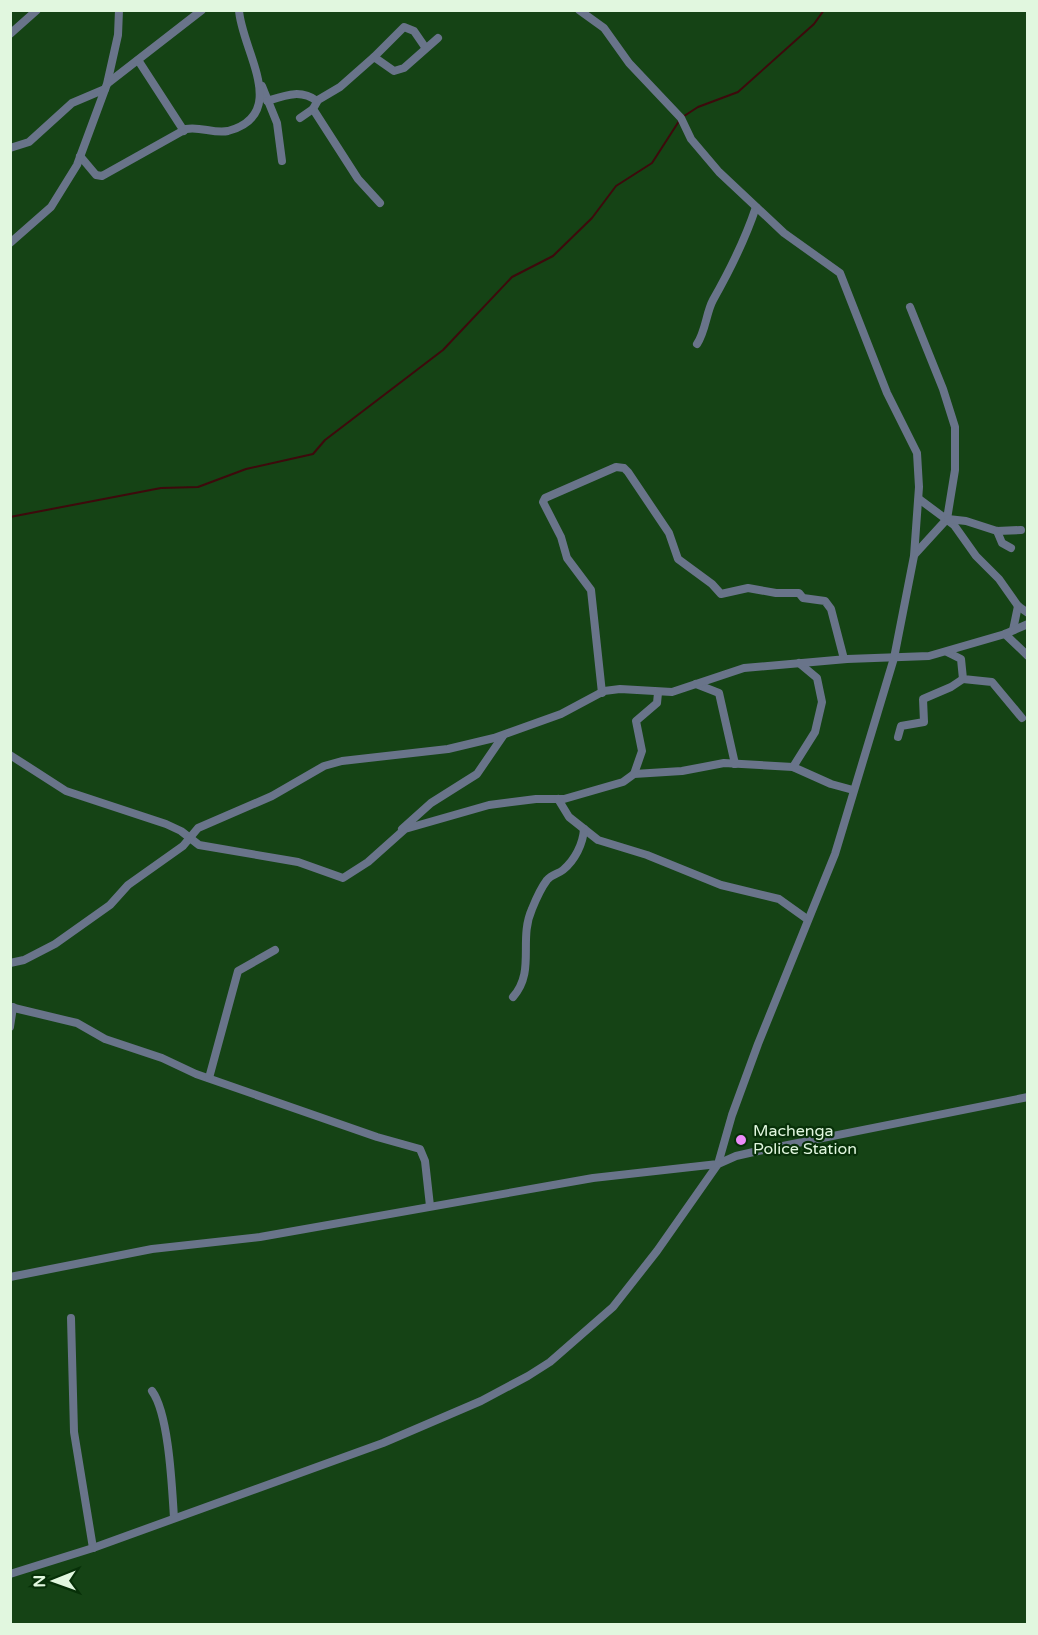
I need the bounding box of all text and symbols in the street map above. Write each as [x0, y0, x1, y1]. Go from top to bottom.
place label: Machenga Police Station [753, 1121, 857, 1159]
marker: Machenga Police Station [734, 1133, 748, 1147]
north arrow [24, 1551, 84, 1611]
text: N [30, 1575, 50, 1588]

